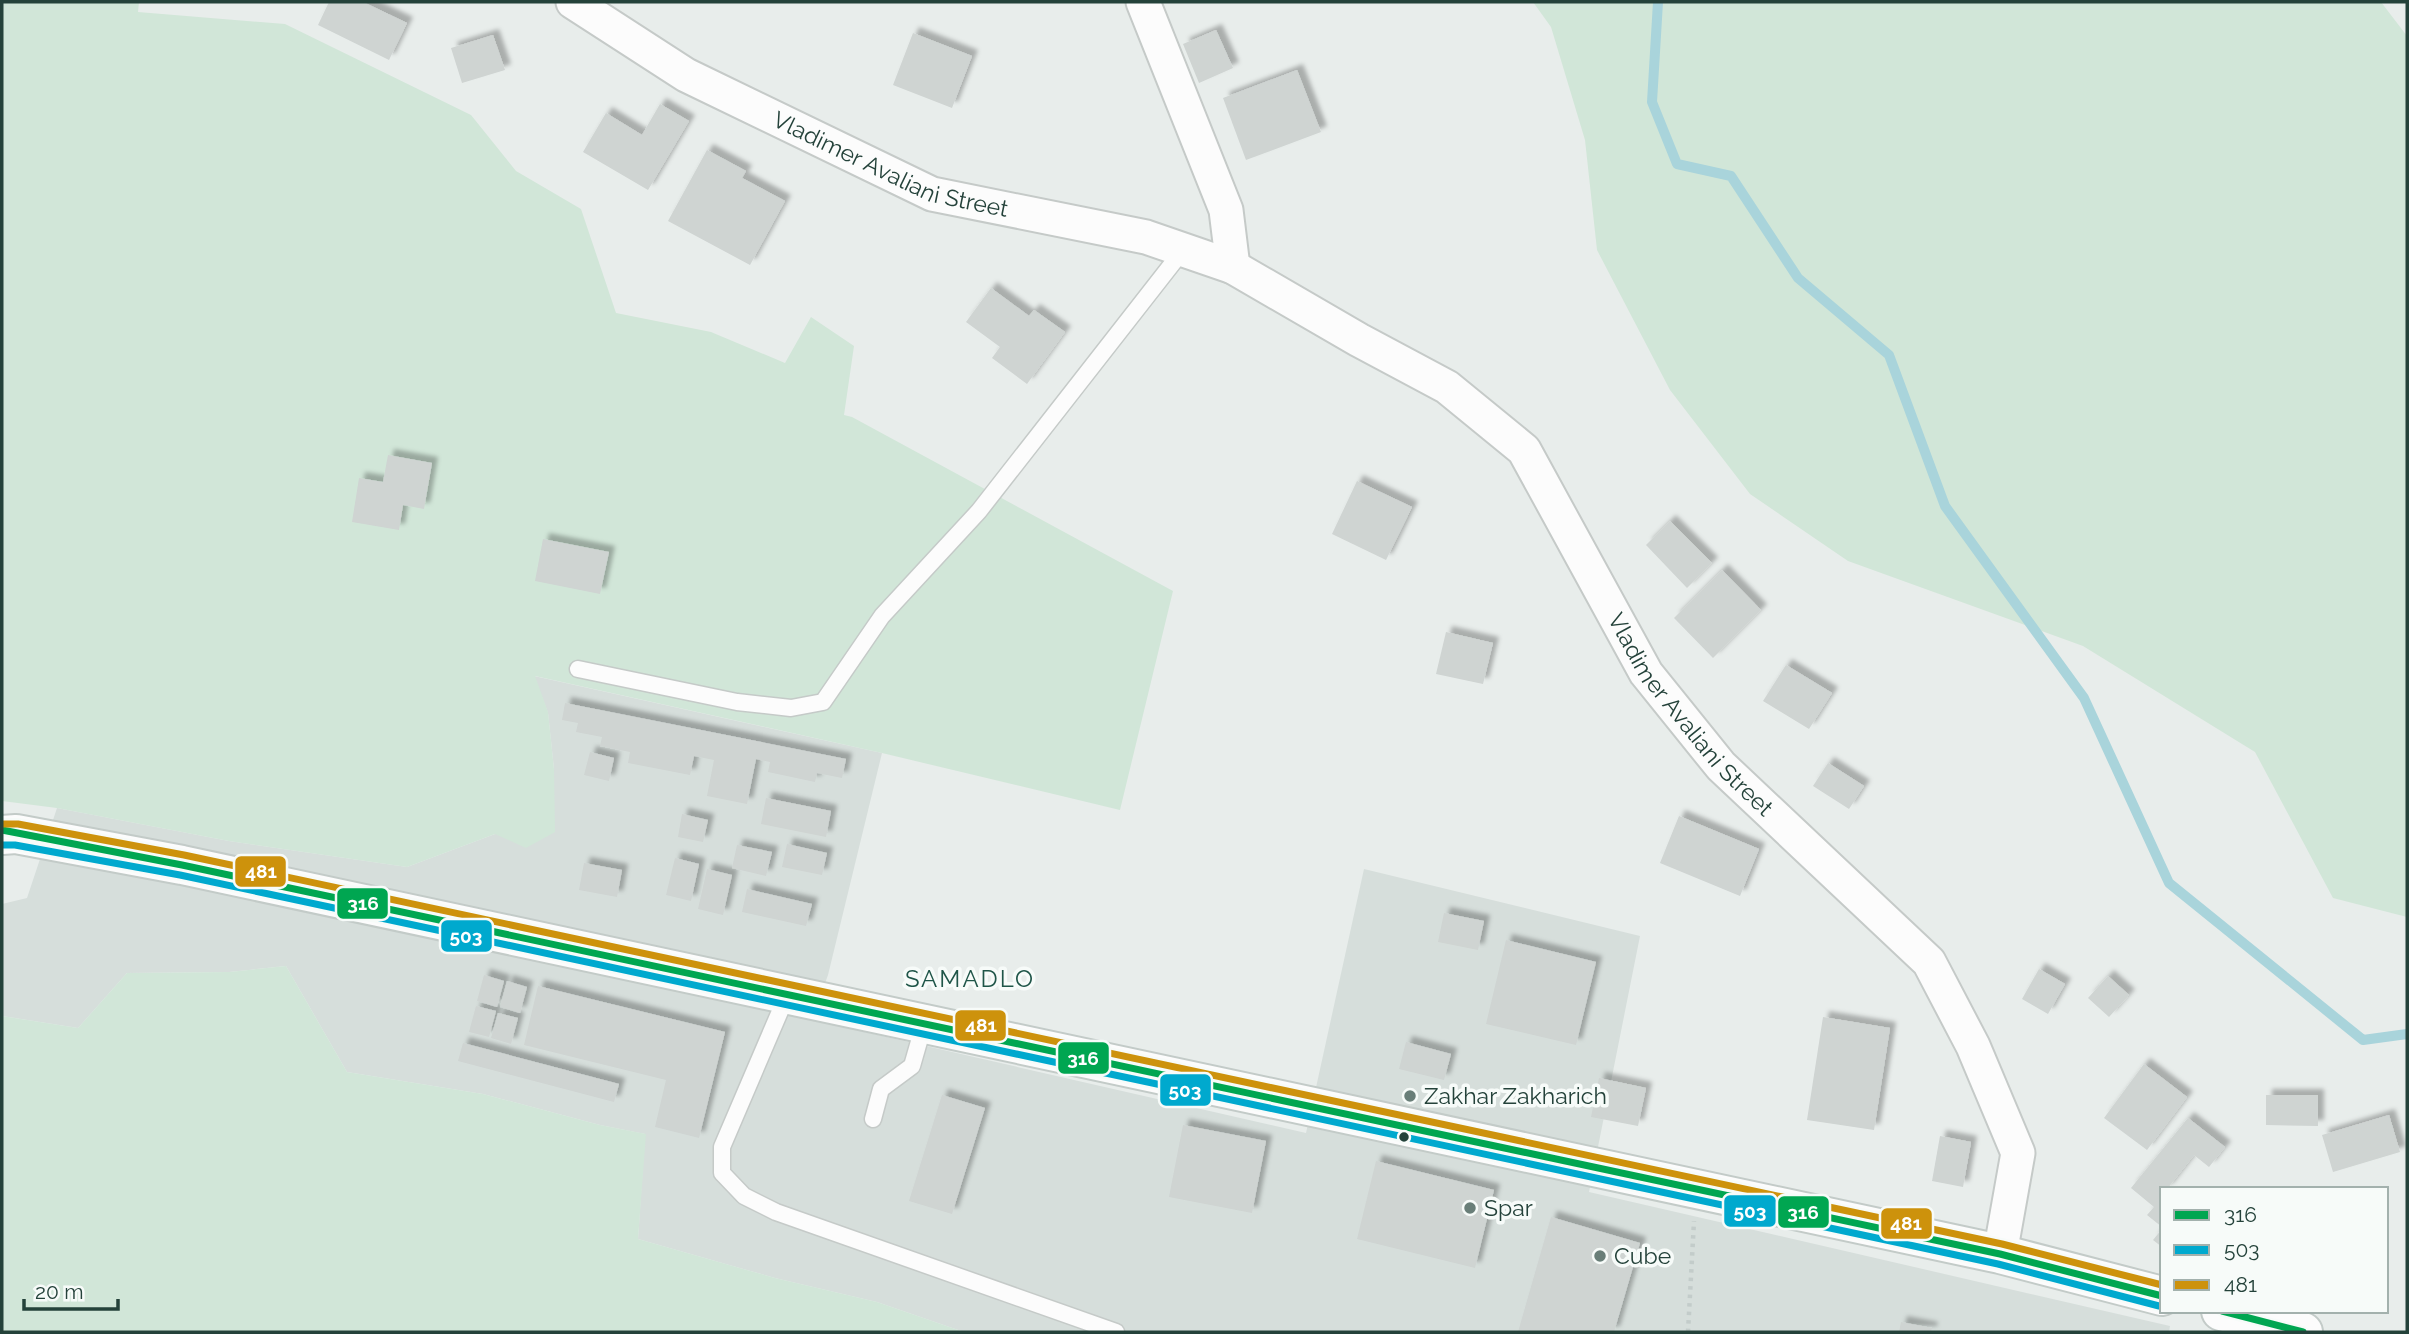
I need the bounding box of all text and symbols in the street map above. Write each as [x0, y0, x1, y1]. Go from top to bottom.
street label: Vladimer Avaliani Street [769, 105, 1011, 222]
street label: Vladimer Avaliani Street [1603, 608, 1779, 821]
line badge: 481 [234, 855, 287, 888]
text: 481 [245, 860, 277, 882]
line badge: 316 [336, 887, 389, 920]
text: 316 [347, 892, 379, 914]
line badge: 503 [440, 919, 493, 953]
text: 503 [450, 925, 482, 947]
district label: SAMADLO [905, 964, 1035, 993]
line badge: 481 [954, 1009, 1007, 1042]
text: 481 [965, 1014, 997, 1036]
line badge: 316 [1057, 1041, 1110, 1075]
text: 316 [1067, 1047, 1099, 1069]
line badge: 503 [1159, 1073, 1212, 1107]
text: 503 [1169, 1079, 1201, 1101]
place label: Zakhar Zakharich [1424, 1082, 1607, 1109]
marker: Zakhar Zakharich [1402, 1088, 1418, 1104]
unlabelled marker [1397, 1130, 1411, 1144]
legend [2160, 1187, 2388, 1313]
place label: Spar [1484, 1194, 1533, 1221]
line badge: 503 [1723, 1194, 1777, 1228]
line badge: 316 [1777, 1195, 1830, 1229]
marker: Spar [1462, 1200, 1478, 1216]
text: 503 [1734, 1200, 1766, 1222]
text: 316 [1787, 1201, 1819, 1223]
text: 316 [2224, 1202, 2257, 1227]
line badge: 481 [1880, 1207, 1933, 1240]
text: 481 [1890, 1212, 1922, 1234]
text: 503 [2224, 1237, 2260, 1262]
place label: Cube [1614, 1242, 1671, 1269]
marker: Cube [1592, 1248, 1608, 1264]
scale bar [24, 1268, 119, 1312]
text: 481 [2224, 1272, 2257, 1297]
text: 20 m [35, 1279, 83, 1304]

